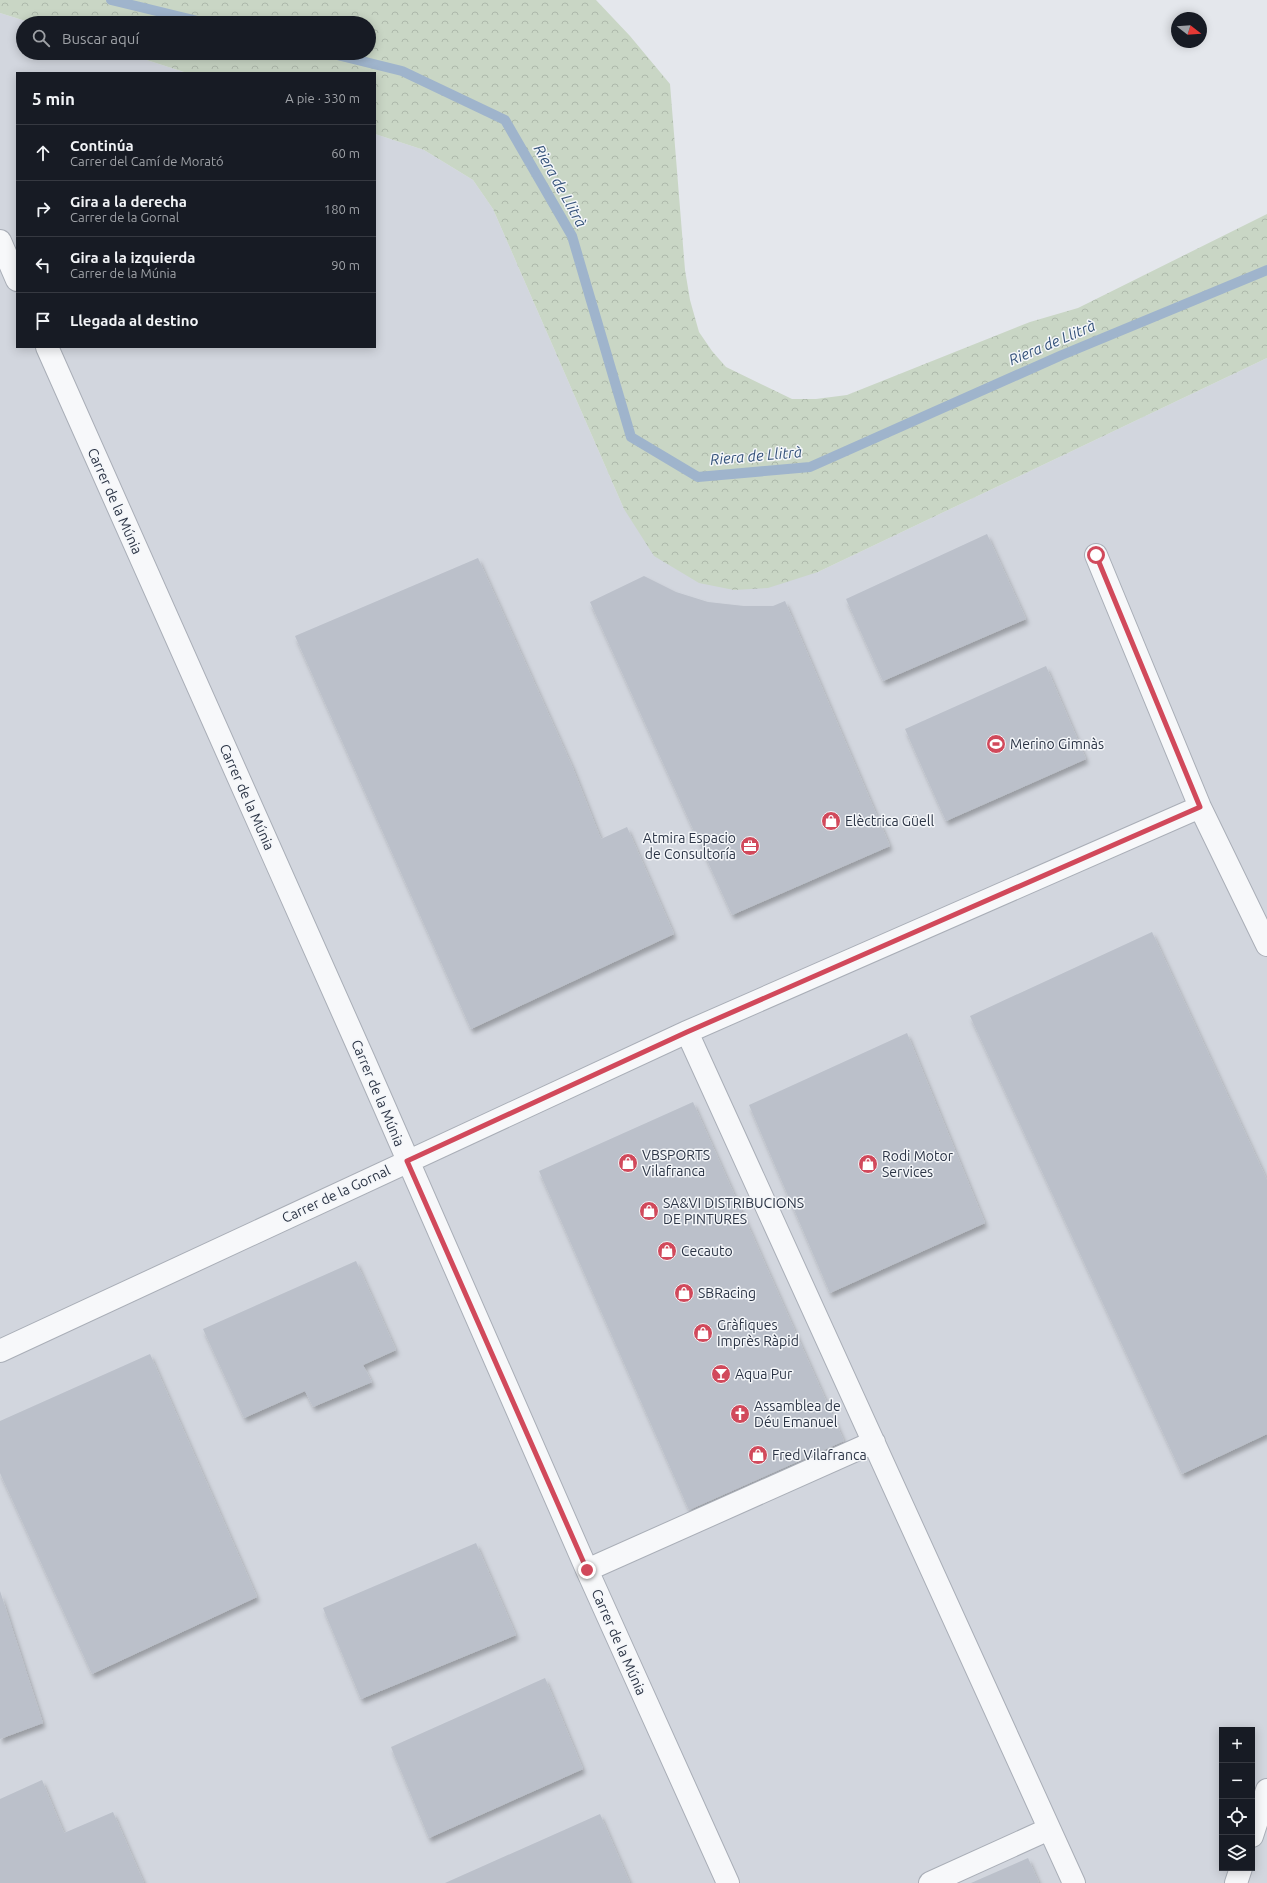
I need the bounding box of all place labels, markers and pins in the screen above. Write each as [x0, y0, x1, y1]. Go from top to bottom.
sports icon: Merino Gimnàs [985, 733, 1007, 755]
place label: Merino Gimnàs [1010, 736, 1104, 752]
shop icon: Elèctrica Güell [820, 810, 842, 832]
place label: Elèctrica Güell [845, 813, 935, 829]
place label: Atmira Espacio de Consultoría [643, 830, 736, 862]
office icon: Atmira Espacio de Consultoría [739, 835, 761, 857]
place label: VBSPORTS Vilafranca [642, 1147, 710, 1179]
place label: Rodi Motor Services [882, 1148, 954, 1180]
shop icon: VBSPORTS Vilafranca [617, 1152, 639, 1174]
shop icon: Rodi Motor Services [857, 1153, 879, 1175]
place label: SA&VI DISTRIBUCIONS DE PINTURES [663, 1195, 804, 1227]
shop icon: SA&VI DISTRIBUCIONS DE PINTURES [638, 1200, 660, 1222]
shop icon: Cecauto [656, 1240, 678, 1262]
place label: Cecauto [681, 1243, 733, 1259]
shop icon: SBRacing [673, 1282, 695, 1304]
place label: SBRacing [698, 1285, 756, 1301]
place label: Gràfiques Imprès Ràpid [717, 1317, 799, 1349]
shop icon: Gràfiques Imprès Ràpid [692, 1322, 714, 1344]
bar icon: Aqua Pur [710, 1363, 732, 1385]
place label: Aqua Pur [735, 1366, 793, 1382]
place label: Assamblea de Déu Emanuel [754, 1398, 841, 1430]
church icon: Assamblea de Déu Emanuel [729, 1403, 751, 1425]
shop icon: Fred Vilafranca [747, 1444, 769, 1466]
place label: Fred Vilafranca [772, 1447, 867, 1463]

